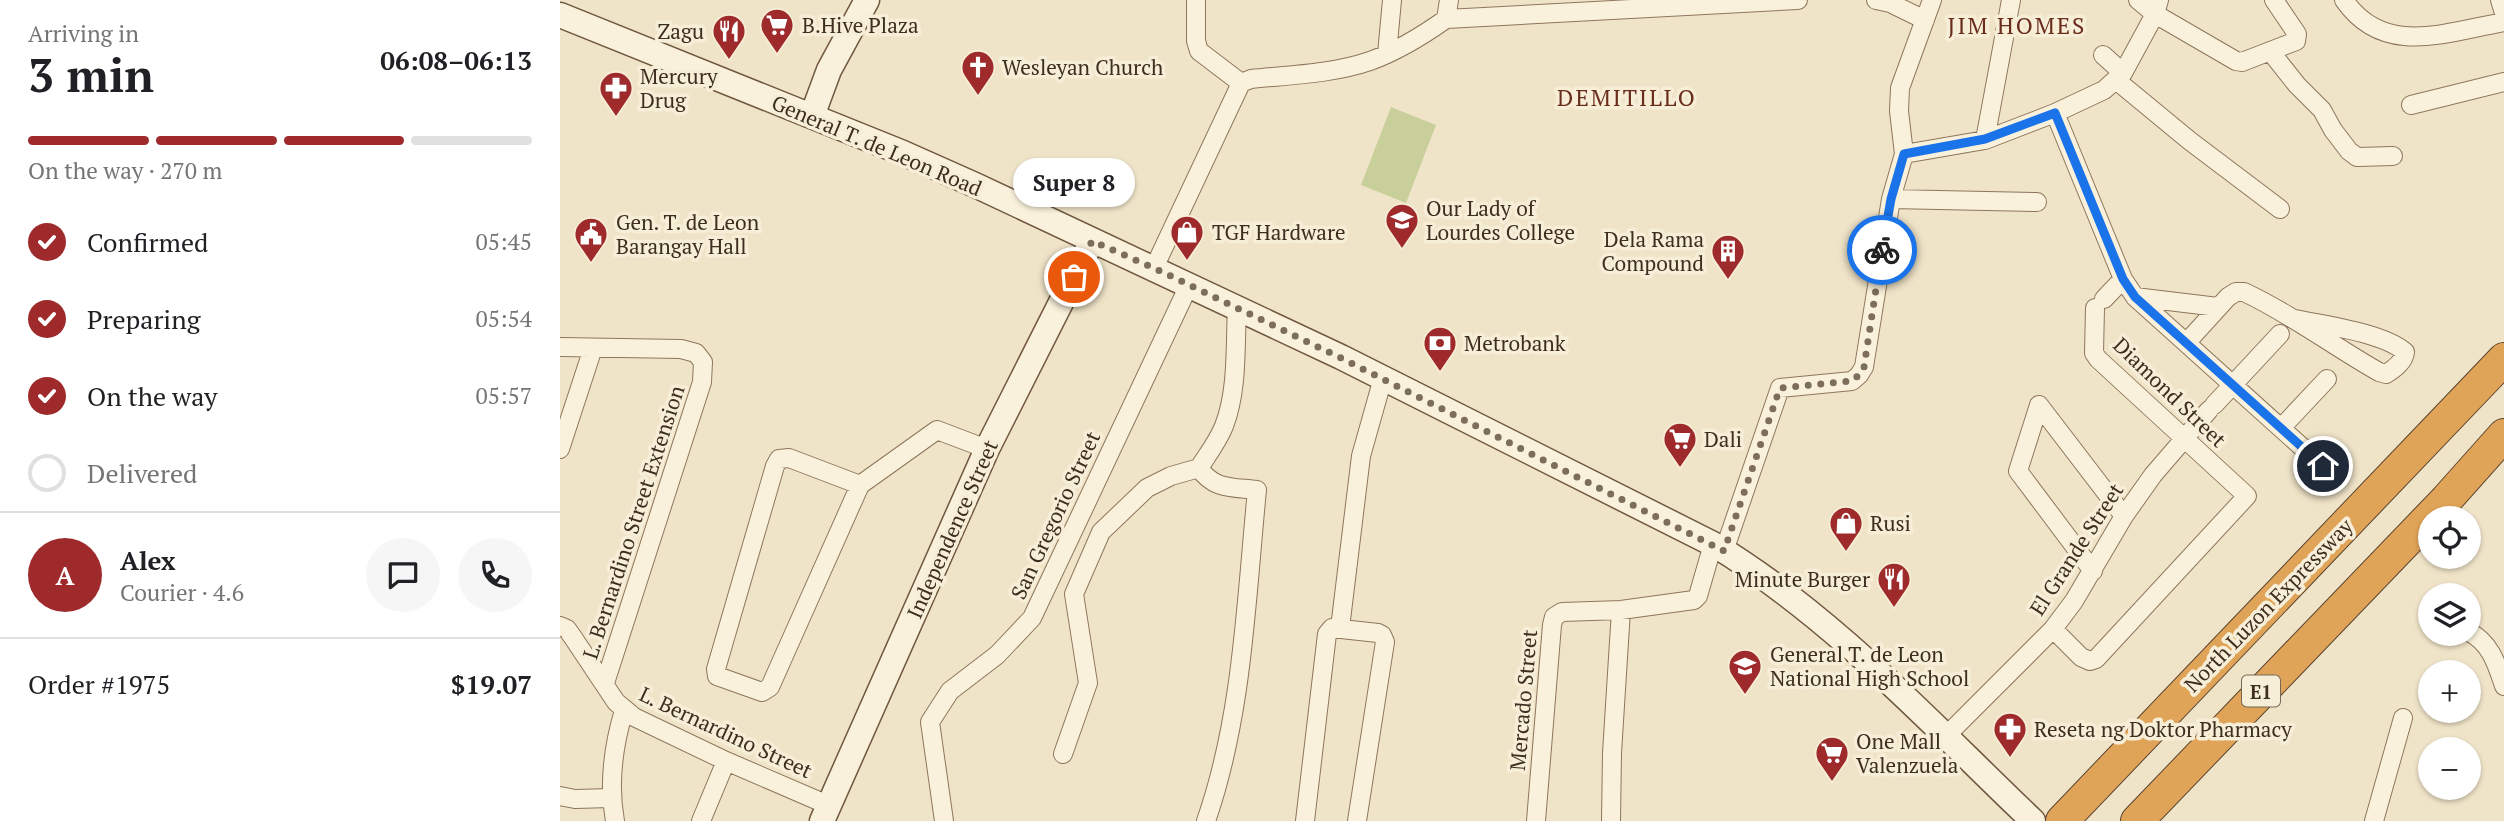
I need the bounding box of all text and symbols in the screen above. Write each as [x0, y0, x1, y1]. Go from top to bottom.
supermarket icon: B.Hive Plaza [758, 6, 796, 55]
district label: JIM HOMES [1948, 10, 2086, 41]
place label: B.Hive Plaza [802, 11, 919, 39]
restaurant icon: Zagu [710, 12, 748, 61]
place label: Zagu [657, 17, 704, 45]
text: Arriving in [28, 18, 139, 49]
text: 06:08–06:13 [380, 43, 532, 77]
text: 3 min [28, 44, 154, 105]
church icon: Wesleyan Church [959, 48, 997, 97]
place label: Wesleyan Church [1002, 53, 1163, 81]
place label: Mercury Drug [640, 62, 718, 114]
pharmacy icon: Mercury Drug [597, 69, 635, 118]
district label: DEMITILLO [1557, 82, 1697, 113]
street label: General T. de Leon Road [768, 88, 987, 202]
text: On the way · 270 m [28, 155, 222, 186]
callout: Super 8 [1013, 158, 1135, 207]
text: Super 8 [1033, 167, 1115, 198]
place label: Our Lady of Lourdes College [1426, 194, 1575, 246]
school or university icon: Our Lady of Lourdes College [1383, 201, 1421, 250]
place label: Gen. T. de Leon Barangay Hall [616, 208, 760, 260]
shop icon: TGF Hardware [1168, 213, 1206, 262]
public building icon: Gen. T. de Leon Barangay Hall [572, 215, 610, 264]
courier [1847, 215, 1917, 285]
place label: TGF Hardware [1212, 218, 1346, 246]
icon: check [28, 223, 66, 261]
text: Confirmed [87, 225, 208, 259]
place label: Dela Rama Compound [1602, 225, 1704, 277]
text: 05:45 [475, 226, 532, 257]
icon: bike [1863, 231, 1901, 269]
building icon: Dela Rama Compound [1709, 232, 1747, 281]
pin [1044, 247, 1104, 307]
icon: bag [1055, 258, 1093, 296]
icon: check [28, 300, 66, 338]
text: Preparing [87, 302, 200, 336]
text: 05:54 [475, 303, 532, 334]
bank icon: Metrobank [1421, 324, 1459, 373]
place label: Metrobank [1464, 329, 1566, 357]
street label: Diamond Street [2107, 331, 2233, 453]
icon: check [28, 377, 66, 415]
text: On the way [87, 379, 218, 413]
text: 05:57 [475, 380, 532, 411]
street label: L. Bernardino Street Extension [575, 381, 691, 662]
supermarket icon: Dali [1661, 420, 1699, 469]
place label: Dali [1704, 425, 1742, 453]
street label: San Gregorio Street [1004, 426, 1106, 604]
street label: Independence Street [900, 435, 1004, 623]
pin [2293, 436, 2353, 496]
icon: home [2304, 447, 2342, 485]
text: Delivered [87, 456, 197, 490]
street label: El Grande Street [2023, 477, 2129, 621]
shop icon: Rusi [1827, 504, 1865, 553]
map controls [2418, 506, 2481, 800]
button: locate [2418, 506, 2481, 569]
place label: Rusi [1870, 509, 1911, 537]
street label: North Luzon Expressway [2178, 512, 2359, 698]
button: chat [366, 538, 440, 612]
button: phone [458, 538, 532, 612]
text: Alex [120, 543, 176, 577]
text: A [56, 558, 74, 592]
restaurant icon: Minute Burger [1875, 560, 1913, 609]
place label: Minute Burger [1735, 565, 1870, 593]
text: Courier · 4.6 [120, 577, 244, 608]
button: layers [2418, 583, 2481, 646]
street label: Mercado Street [1503, 628, 1543, 772]
place label: General T. de Leon National High School [1770, 640, 1969, 692]
school or university icon: General T. de Leon National High School [1726, 647, 1764, 696]
button: + [2418, 660, 2481, 723]
text: Order #1975 [28, 667, 170, 701]
text: $19.07 [451, 667, 532, 701]
road number: E1 [2242, 676, 2280, 706]
street label: L. Bernardino Street [635, 680, 817, 784]
pharmacy icon: Reseta ng Doktor Pharmacy [1991, 710, 2029, 759]
place label: Reseta ng Doktor Pharmacy [2034, 715, 2292, 743]
place label: One Mall Valenzuela [1856, 727, 1959, 779]
supermarket icon: One Mall Valenzuela [1813, 734, 1851, 783]
button: − [2418, 737, 2481, 800]

